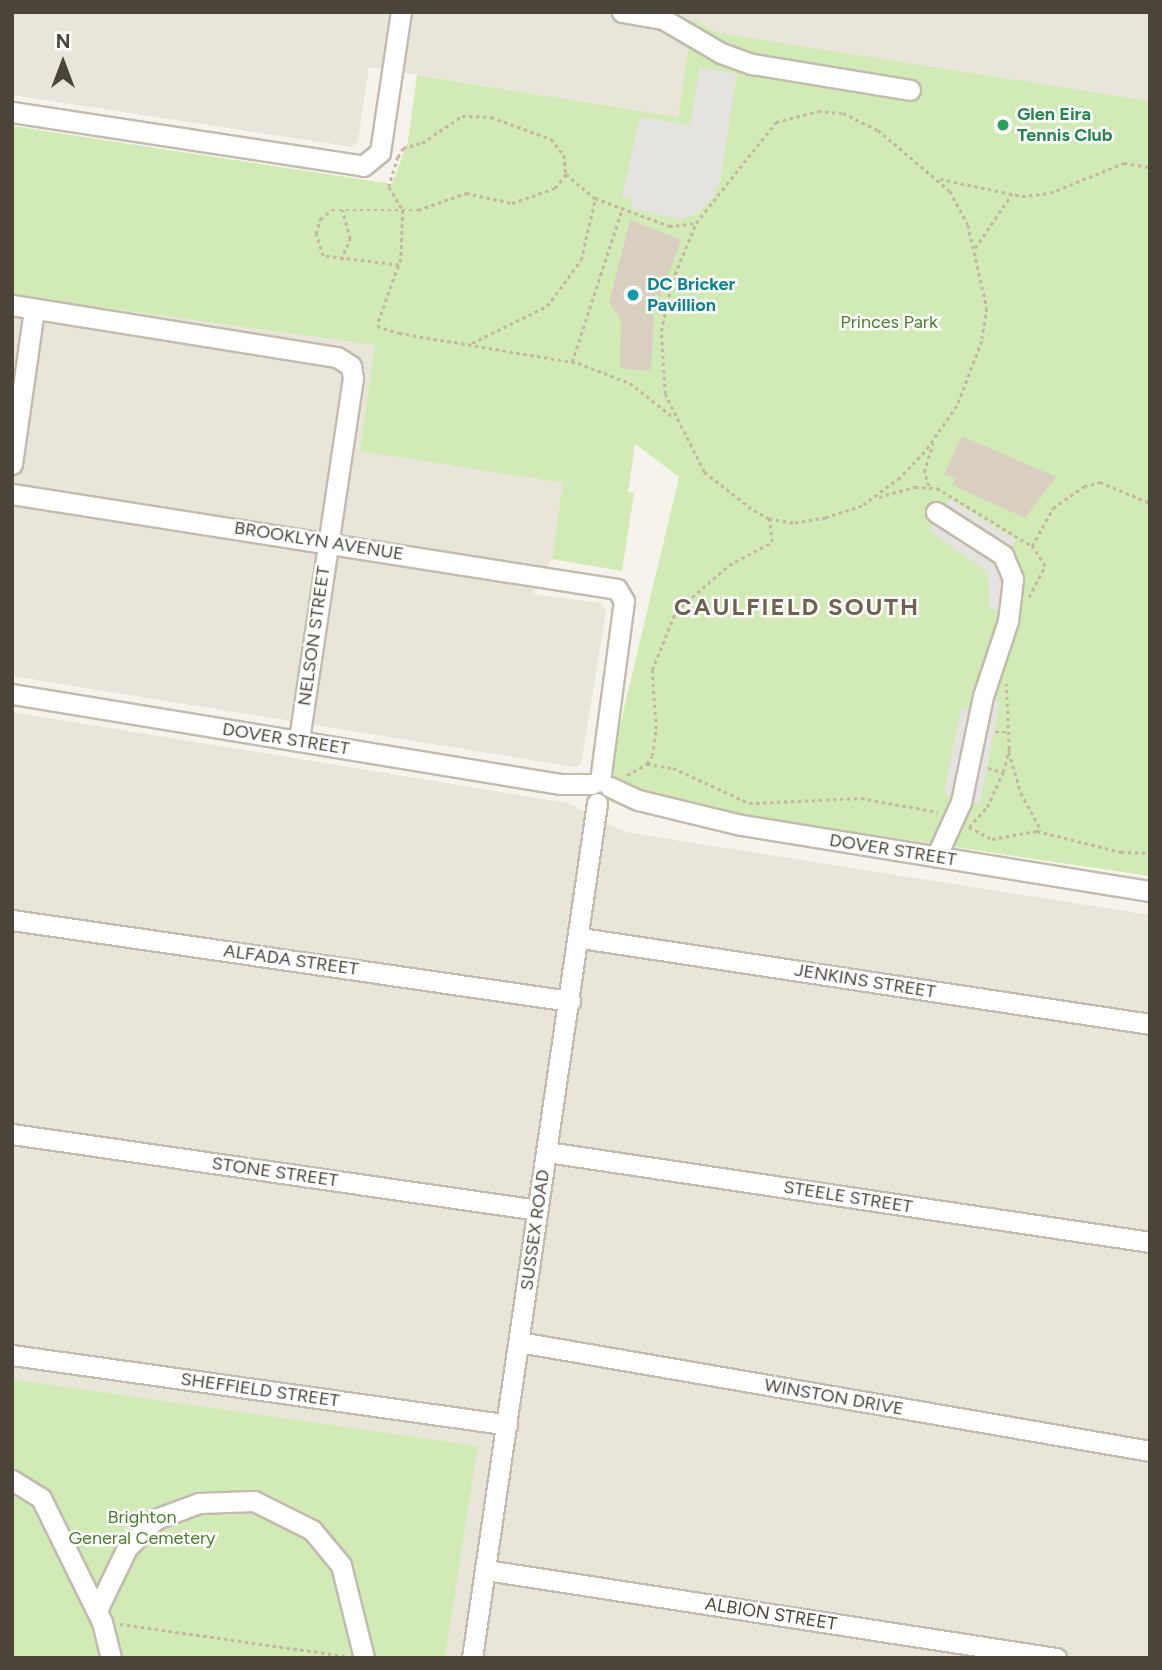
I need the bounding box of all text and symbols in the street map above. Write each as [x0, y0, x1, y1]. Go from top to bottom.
north arrow [28, 28, 98, 98]
text: N [56, 30, 70, 53]
place label: Glen Eira Tennis Club [1017, 104, 1113, 146]
marker: Glen Eira Tennis Club [995, 117, 1011, 133]
place label: DC Bricker Pavillion [647, 274, 735, 316]
marker: DC Bricker Pavillion [625, 287, 641, 303]
park label: Princes Park [840, 311, 938, 333]
street label: BROOKLYN AVENUE [233, 517, 405, 565]
street label: NELSON STREET [294, 565, 334, 707]
district label: CAULFIELD SOUTH [676, 593, 918, 621]
street label: DOVER STREET [221, 718, 351, 760]
street label: DOVER STREET [828, 829, 958, 871]
street label: ALFADA STREET [222, 940, 360, 980]
street label: JENKINS STREET [793, 959, 937, 1003]
street label: STONE STREET [210, 1152, 340, 1192]
street label: SUSSEX ROAD [516, 1168, 554, 1292]
street label: STEELE STREET [782, 1176, 914, 1218]
street label: SHEFFIELD STREET [179, 1368, 341, 1412]
street label: WINSTON DRIVE [763, 1374, 905, 1420]
park label: Brighton General Cemetery [68, 1507, 216, 1550]
street label: ALBION STREET [703, 1593, 839, 1635]

